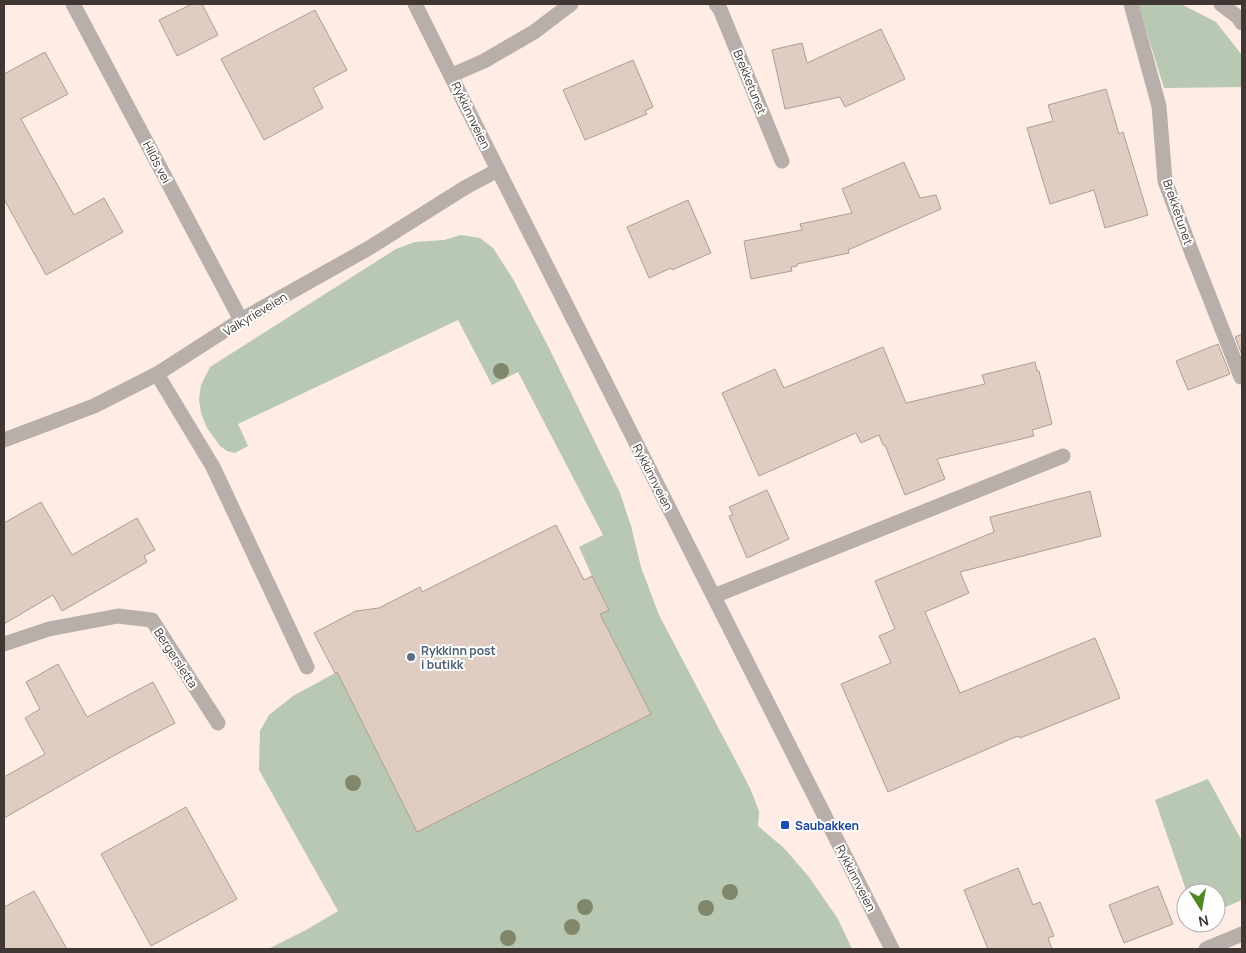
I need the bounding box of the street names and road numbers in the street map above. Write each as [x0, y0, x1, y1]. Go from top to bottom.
street label: Brekketunet [729, 47, 771, 117]
street label: Rykkinnveien [447, 79, 495, 151]
street label: Hilds vei [139, 138, 175, 186]
street label: Brekketunet [1159, 177, 1197, 247]
street label: Valkyrieveien [220, 288, 290, 340]
street label: Rykkinnveien [629, 441, 677, 513]
street label: Bergersletta [150, 625, 202, 691]
street label: Rykkinnveien [832, 842, 880, 914]

